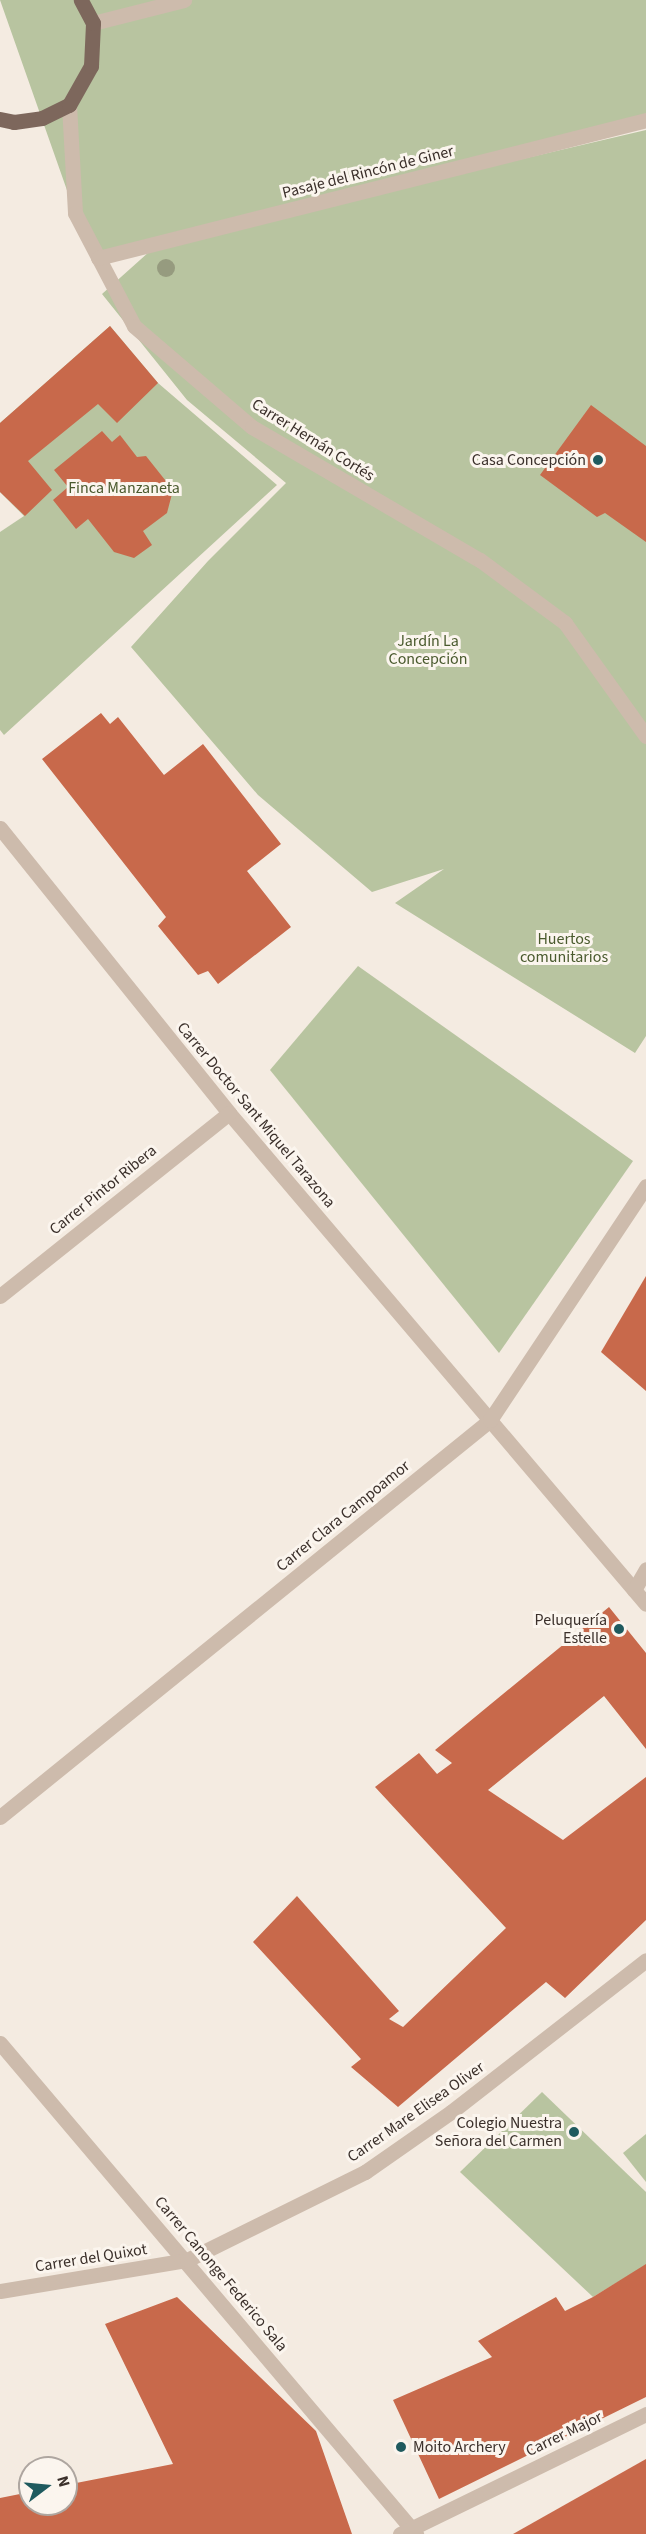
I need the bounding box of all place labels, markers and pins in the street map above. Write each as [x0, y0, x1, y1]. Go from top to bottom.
place label: Casa Concepción [472, 450, 586, 470]
marker: Casa Concepción [591, 453, 605, 467]
place label: Peluquería Estelle [535, 1610, 607, 1648]
marker: Peluquería Estelle [612, 1622, 626, 1636]
place label: Colegio Nuestra Señora del Carmen [435, 2113, 562, 2151]
marker: Colegio Nuestra Señora del Carmen [567, 2125, 581, 2139]
place label: Moito Archery [413, 2437, 506, 2457]
marker: Moito Archery [394, 2440, 408, 2454]

